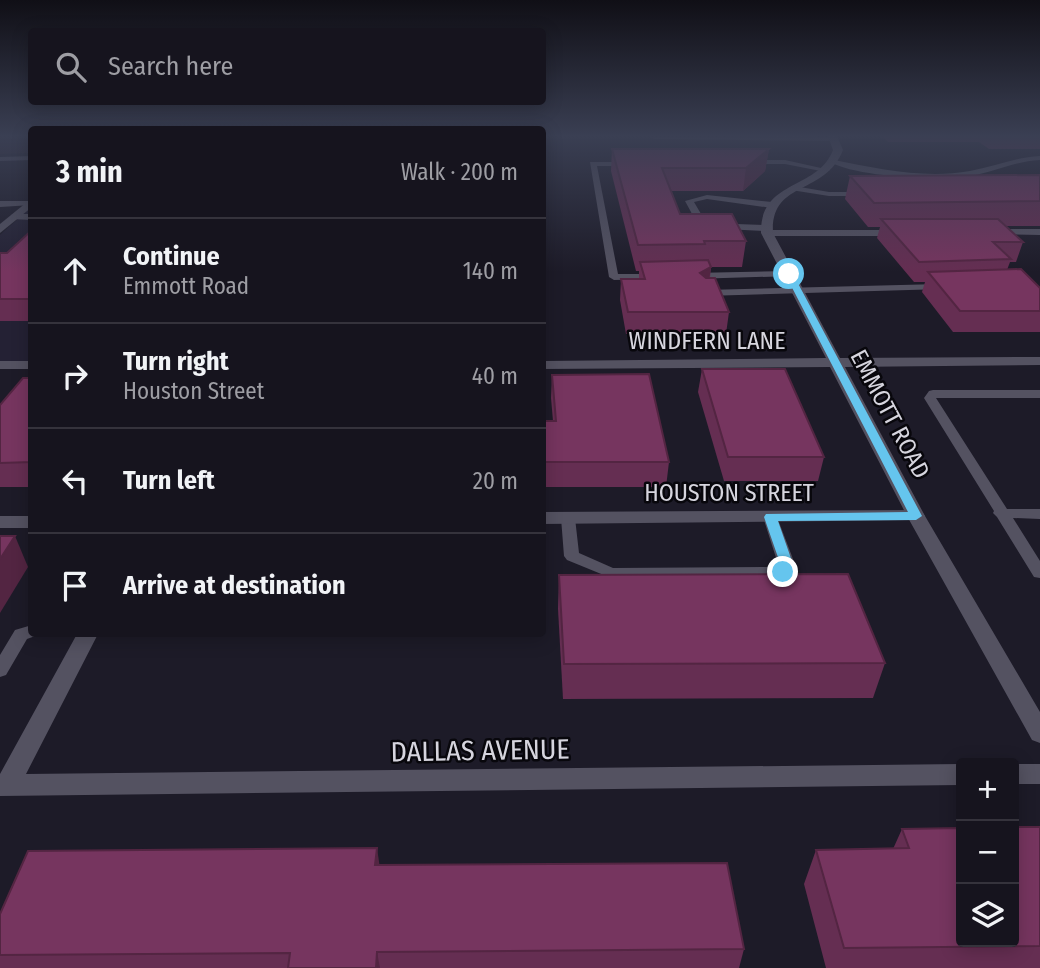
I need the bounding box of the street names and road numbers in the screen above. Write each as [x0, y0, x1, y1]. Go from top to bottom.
street label: WINDFERN LANE [629, 327, 785, 355]
street label: EMMOTT ROAD [844, 345, 936, 483]
street label: HOUSTON STREET [644, 479, 814, 507]
street label: DALLAS AVENUE [390, 732, 570, 769]

